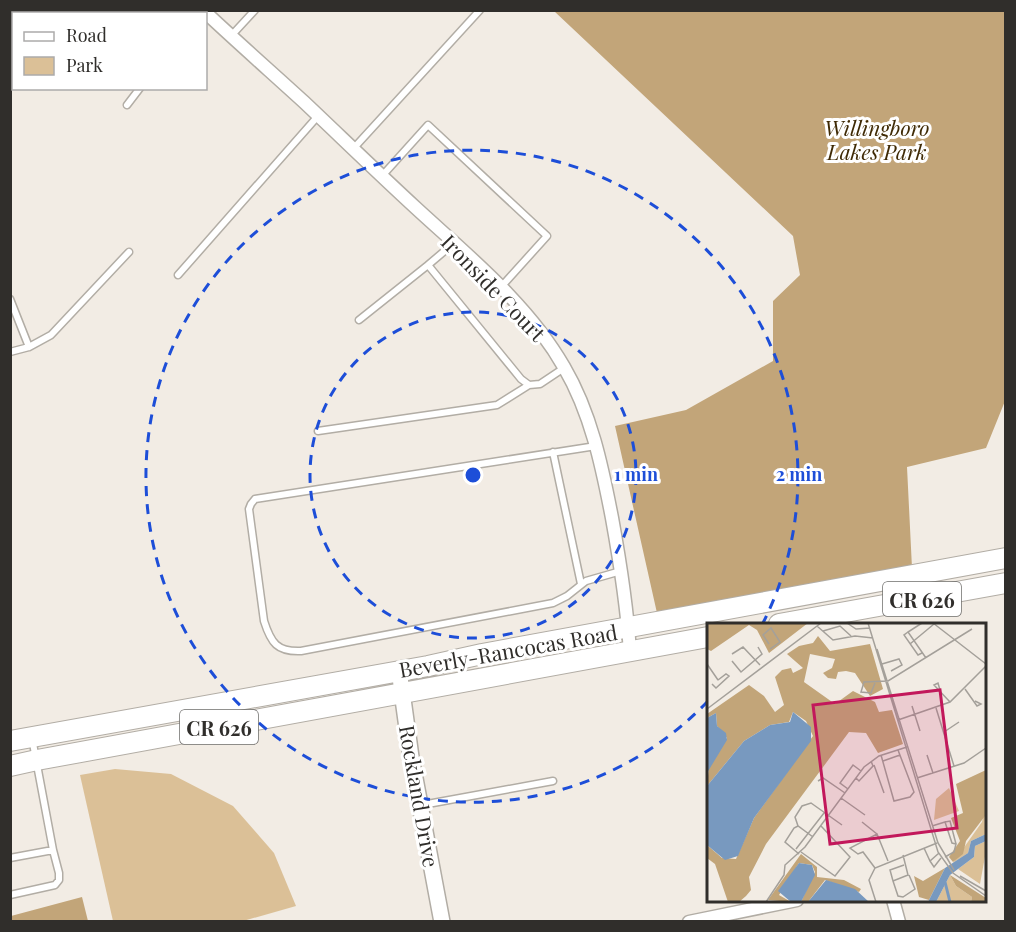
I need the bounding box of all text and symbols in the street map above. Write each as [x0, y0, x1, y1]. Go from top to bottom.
legend [12, 12, 207, 90]
text: Road [66, 23, 107, 47]
text: Park [66, 53, 103, 77]
park label: Willingboro Lakes Park [825, 113, 929, 165]
street label: Ironside Court [436, 227, 553, 347]
text: 1 min [614, 462, 658, 486]
text: 2 min [776, 462, 822, 486]
centre of rings [463, 465, 483, 485]
road number: CR 626 [883, 582, 961, 616]
street label: Beverly-Rancocas Road [397, 617, 619, 683]
inset map [707, 623, 986, 902]
road number: CR 626 [180, 710, 258, 744]
street label: Rockland Drive [394, 723, 446, 869]

